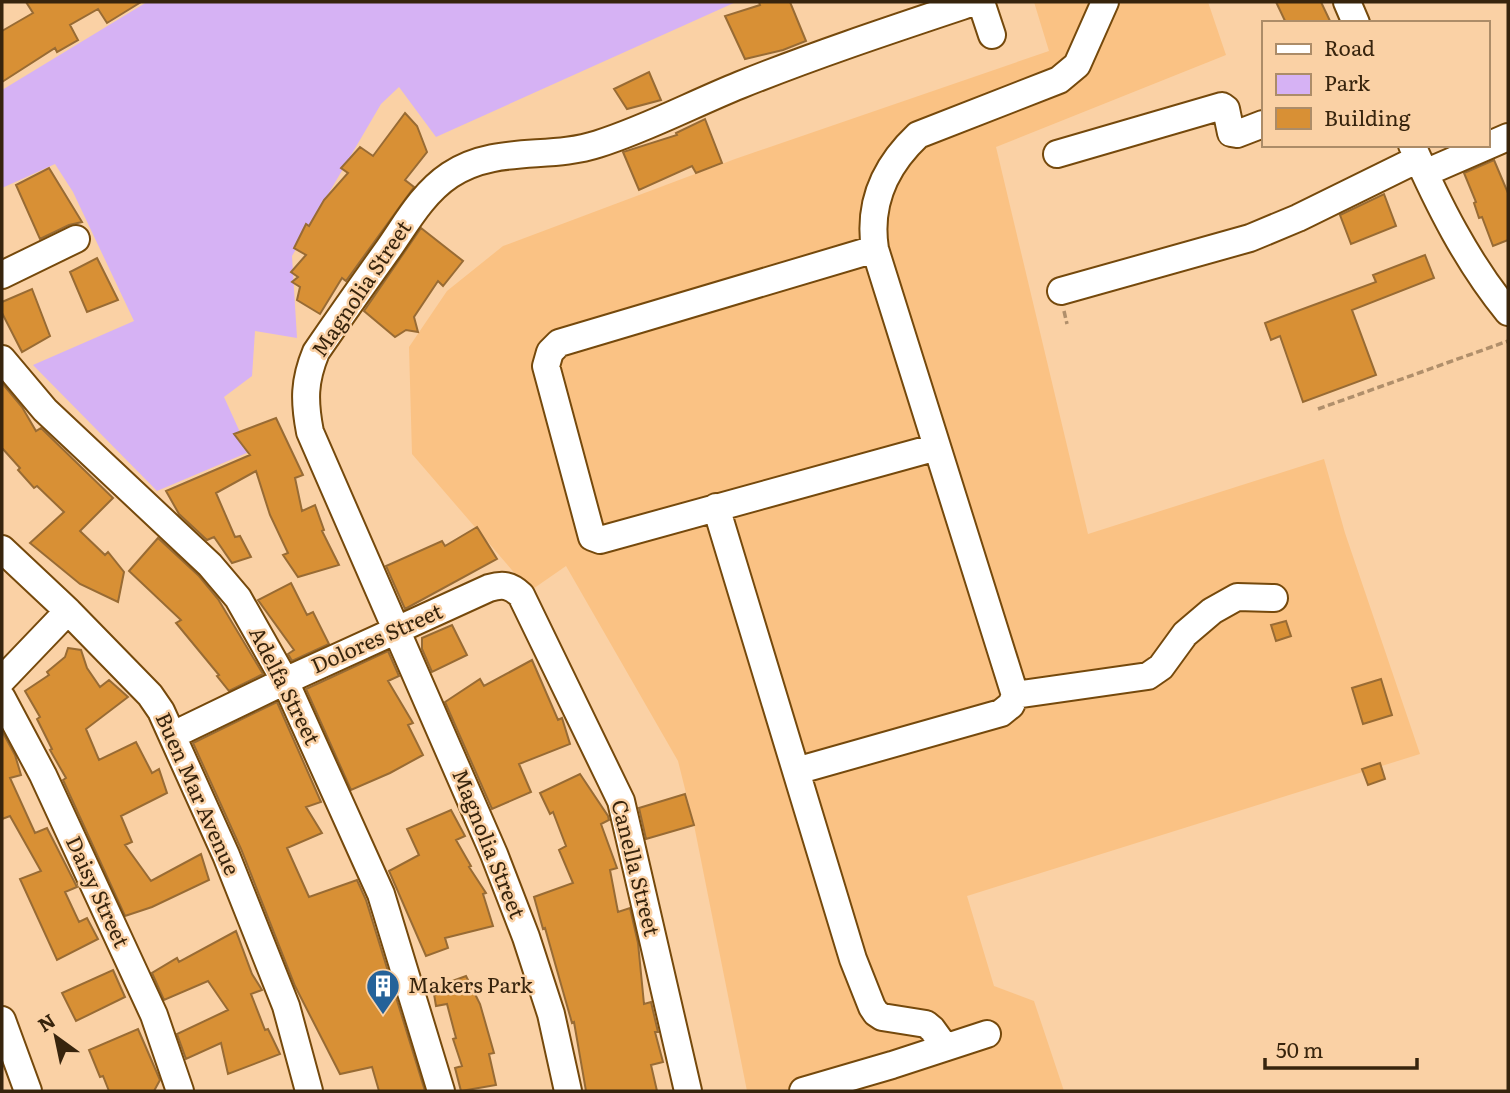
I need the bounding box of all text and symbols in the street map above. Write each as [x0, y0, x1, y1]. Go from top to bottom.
legend [1262, 21, 1489, 147]
text: Road [1324, 31, 1375, 62]
text: Park [1324, 66, 1370, 97]
text: Building [1324, 101, 1411, 132]
street label: Magnolia Street [303, 213, 418, 362]
street label: Dolores Street [305, 594, 447, 680]
street label: Adelfa Street [243, 620, 330, 750]
street label: Buen Mar Avenue [149, 706, 249, 880]
street label: Magnolia Street [446, 764, 535, 923]
street label: Canella Street [605, 796, 669, 939]
street label: Daisy Street [60, 830, 139, 952]
building icon: Makers Park [364, 967, 402, 1016]
place label: Makers Park [408, 968, 533, 999]
north arrow [21, 1002, 91, 1072]
text: N [32, 1006, 61, 1038]
scale bar [1265, 1026, 1417, 1070]
text: 50 m [1276, 1033, 1323, 1064]

